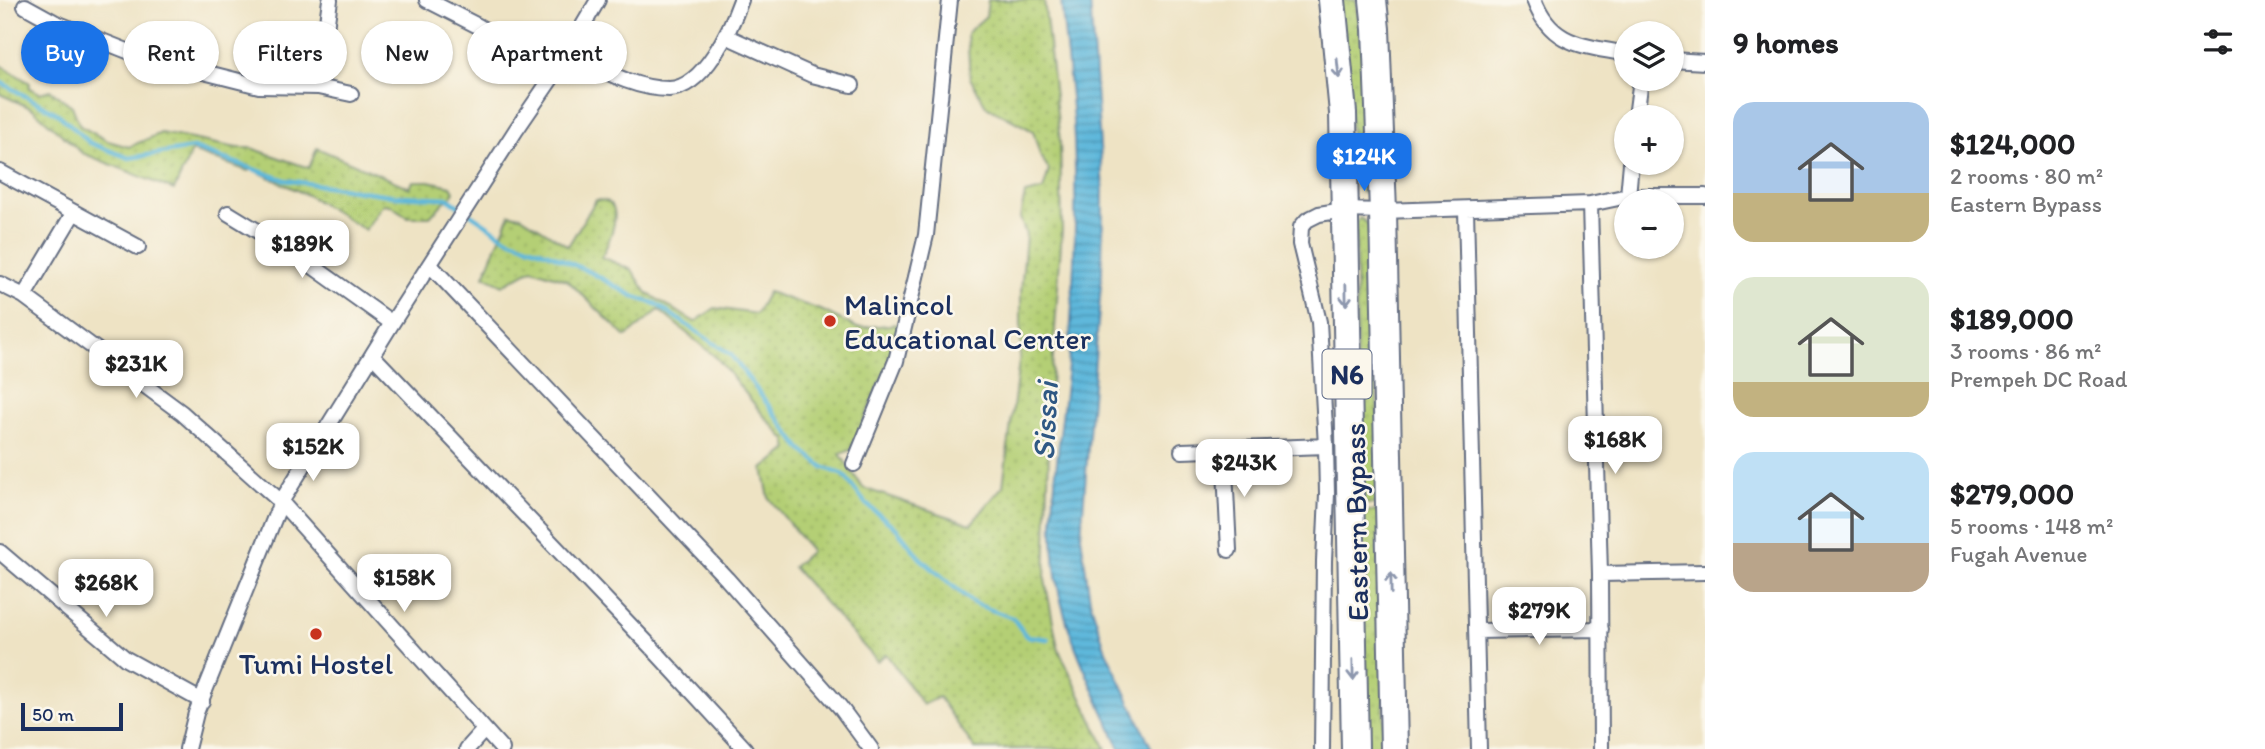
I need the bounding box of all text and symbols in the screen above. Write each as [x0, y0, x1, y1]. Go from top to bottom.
chip: Buy [21, 21, 109, 84]
chip: Rent [123, 21, 219, 84]
chip: Filters [233, 21, 347, 84]
chip: New [361, 21, 453, 84]
chip: Apartment [467, 21, 627, 84]
map controls [1614, 21, 1684, 259]
button: layers [1614, 21, 1684, 91]
icon: filters [2199, 23, 2237, 61]
text: 9 homes [1733, 24, 1839, 61]
one-way arrow [1332, 56, 1345, 79]
button: + [1614, 105, 1684, 175]
text: $124,000 [1950, 125, 2076, 162]
icon: home [1789, 130, 1873, 214]
pin: $124K [1315, 134, 1413, 193]
text: $124K [1333, 142, 1395, 170]
text: 2 rooms · 80 m² [1950, 162, 2103, 190]
button: − [1614, 189, 1684, 259]
text: Eastern Bypass [1950, 190, 2102, 218]
pin: $189K [253, 220, 351, 280]
text: $189K [271, 229, 333, 257]
one-way arrow [1339, 283, 1352, 306]
place label: Malincol Educational Center [844, 286, 1092, 357]
text: $189,000 [1950, 300, 2074, 337]
icon: home [1789, 305, 1873, 389]
marker: Malincol Educational Center [822, 313, 838, 329]
text: 3 rooms · 86 m² [1950, 337, 2102, 365]
pin: $231K [87, 340, 185, 400]
text: $231K [105, 349, 167, 377]
road number: N6 [1322, 350, 1372, 398]
text: Prempeh DC Road [1950, 365, 2128, 393]
water label: Sissai [1024, 378, 1066, 461]
pin: $168K [1566, 416, 1664, 476]
street label: Eastern Bypass [1336, 423, 1376, 621]
pin: $152K [264, 424, 362, 483]
text: $168K [1584, 425, 1646, 453]
text: $152K [282, 432, 344, 460]
pin: $243K [1195, 440, 1293, 499]
text: $243K [1212, 448, 1276, 476]
text: $279,000 [1950, 475, 2074, 512]
icon: home [1789, 480, 1873, 564]
text: 5 rooms · 148 m² [1950, 512, 2113, 540]
text: Fugah Avenue [1950, 540, 2087, 568]
pin: $158K [355, 554, 453, 614]
pin: $268K [57, 560, 155, 619]
text: $158K [373, 563, 435, 591]
text: $268K [74, 568, 138, 596]
one-way arrow [1384, 572, 1397, 595]
pin: $279K [1490, 588, 1588, 647]
text: $279K [1508, 596, 1570, 624]
marker: Tumi Hostel [308, 626, 324, 642]
place label: Tumi Hostel [239, 645, 394, 682]
one-way arrow [1346, 658, 1360, 681]
scale bar [21, 700, 122, 732]
text: 50 m [32, 703, 74, 726]

